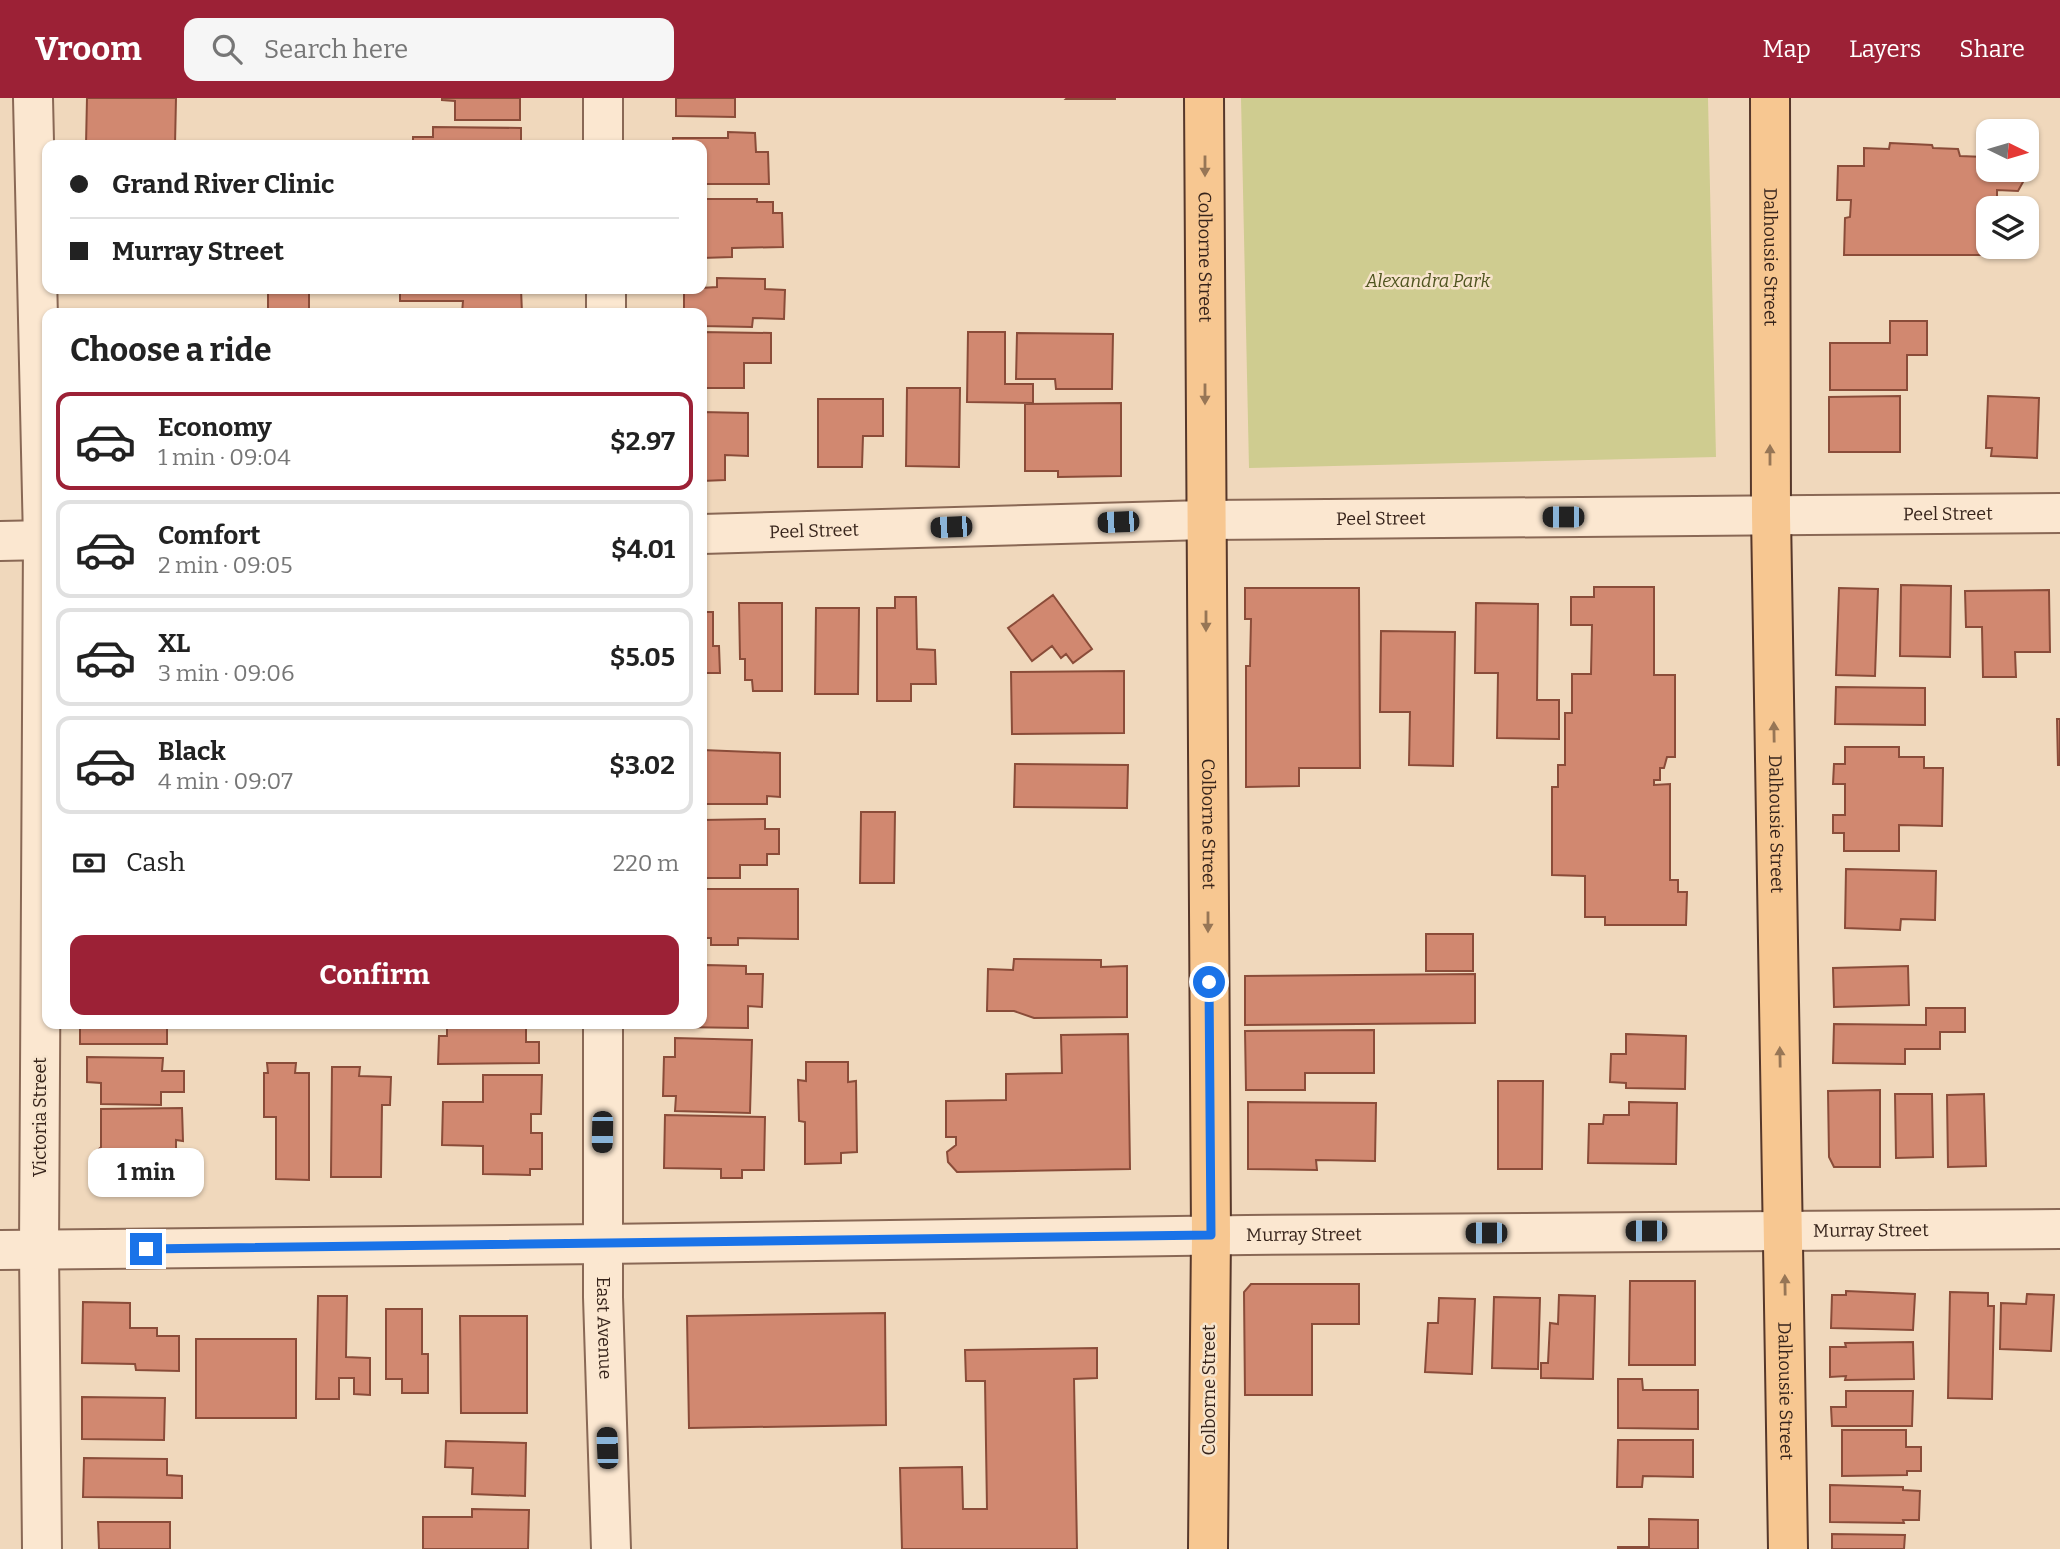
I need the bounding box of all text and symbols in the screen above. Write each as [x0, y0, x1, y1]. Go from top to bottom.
search box [184, 18, 674, 81]
text: Vroom [35, 29, 142, 69]
icon: search [208, 30, 246, 68]
text: Search here [264, 34, 408, 65]
text: Map [1763, 35, 1811, 63]
text: Layers [1849, 35, 1921, 63]
text: Share [1959, 35, 2025, 63]
north arrow [1976, 119, 2039, 182]
map controls [1976, 119, 2039, 259]
one-way arrow [1199, 155, 1211, 177]
text: Grand River Clinic [112, 169, 334, 200]
street label: Dalhousie Street [1759, 188, 1782, 327]
street label: Colborne Street [1194, 191, 1216, 323]
button: layers [1976, 196, 2039, 259]
text: Murray Street [112, 236, 284, 267]
park label: Alexandra Park [1365, 270, 1490, 292]
text: Choose a ride [70, 331, 271, 369]
one-way arrow [1199, 383, 1211, 405]
icon: car [74, 410, 137, 473]
text: Economy [158, 412, 272, 443]
text: $2.97 [610, 426, 675, 457]
text: 1 min · 09:04 [158, 443, 291, 471]
one-way arrow [1764, 444, 1776, 466]
street label: Peel Street [1903, 503, 1993, 525]
street label: Peel Street [1336, 507, 1426, 530]
car [1543, 507, 1585, 528]
car [1097, 511, 1140, 533]
car [930, 516, 973, 538]
icon: car [74, 518, 137, 581]
street label: Peel Street [769, 519, 860, 543]
text: Comfort [158, 520, 261, 551]
text: $4.01 [611, 534, 675, 565]
text: 2 min · 09:05 [158, 551, 293, 579]
one-way arrow [1200, 610, 1212, 632]
icon: car [74, 626, 137, 689]
text: XL [158, 628, 190, 659]
text: $5.05 [610, 642, 675, 673]
text: 3 min · 09:06 [158, 659, 294, 687]
one-way arrow [1769, 721, 1780, 743]
icon: car [74, 734, 137, 797]
text: Black [158, 736, 226, 767]
text: $3.02 [609, 750, 675, 781]
street label: Dalhousie Street [1764, 754, 1788, 894]
street label: Colborne Street [1197, 758, 1220, 890]
text: 4 min · 09:07 [158, 767, 293, 795]
icon: cash [70, 844, 108, 882]
text: Cash [126, 847, 185, 878]
text: 220 m [613, 849, 679, 877]
one-way arrow [1202, 911, 1214, 933]
button: Confirm [70, 935, 679, 1015]
route start [1193, 966, 1225, 998]
one-way arrow [1775, 1046, 1786, 1068]
street label: Victoria Street [29, 1057, 51, 1177]
car [592, 1111, 613, 1153]
callout: 1 min [88, 1148, 204, 1196]
text: 1 min [117, 1158, 175, 1186]
street label: Murray Street [1813, 1219, 1929, 1242]
car [1626, 1221, 1668, 1242]
street label: Murray Street [1246, 1223, 1362, 1246]
car [1466, 1223, 1508, 1244]
route end [130, 1233, 162, 1265]
one-way arrow [1779, 1274, 1791, 1296]
street label: East Avenue [592, 1277, 617, 1380]
street label: Dalhousie Street [1773, 1321, 1798, 1461]
street label: Colborne Street [1198, 1324, 1220, 1455]
car [596, 1427, 619, 1469]

